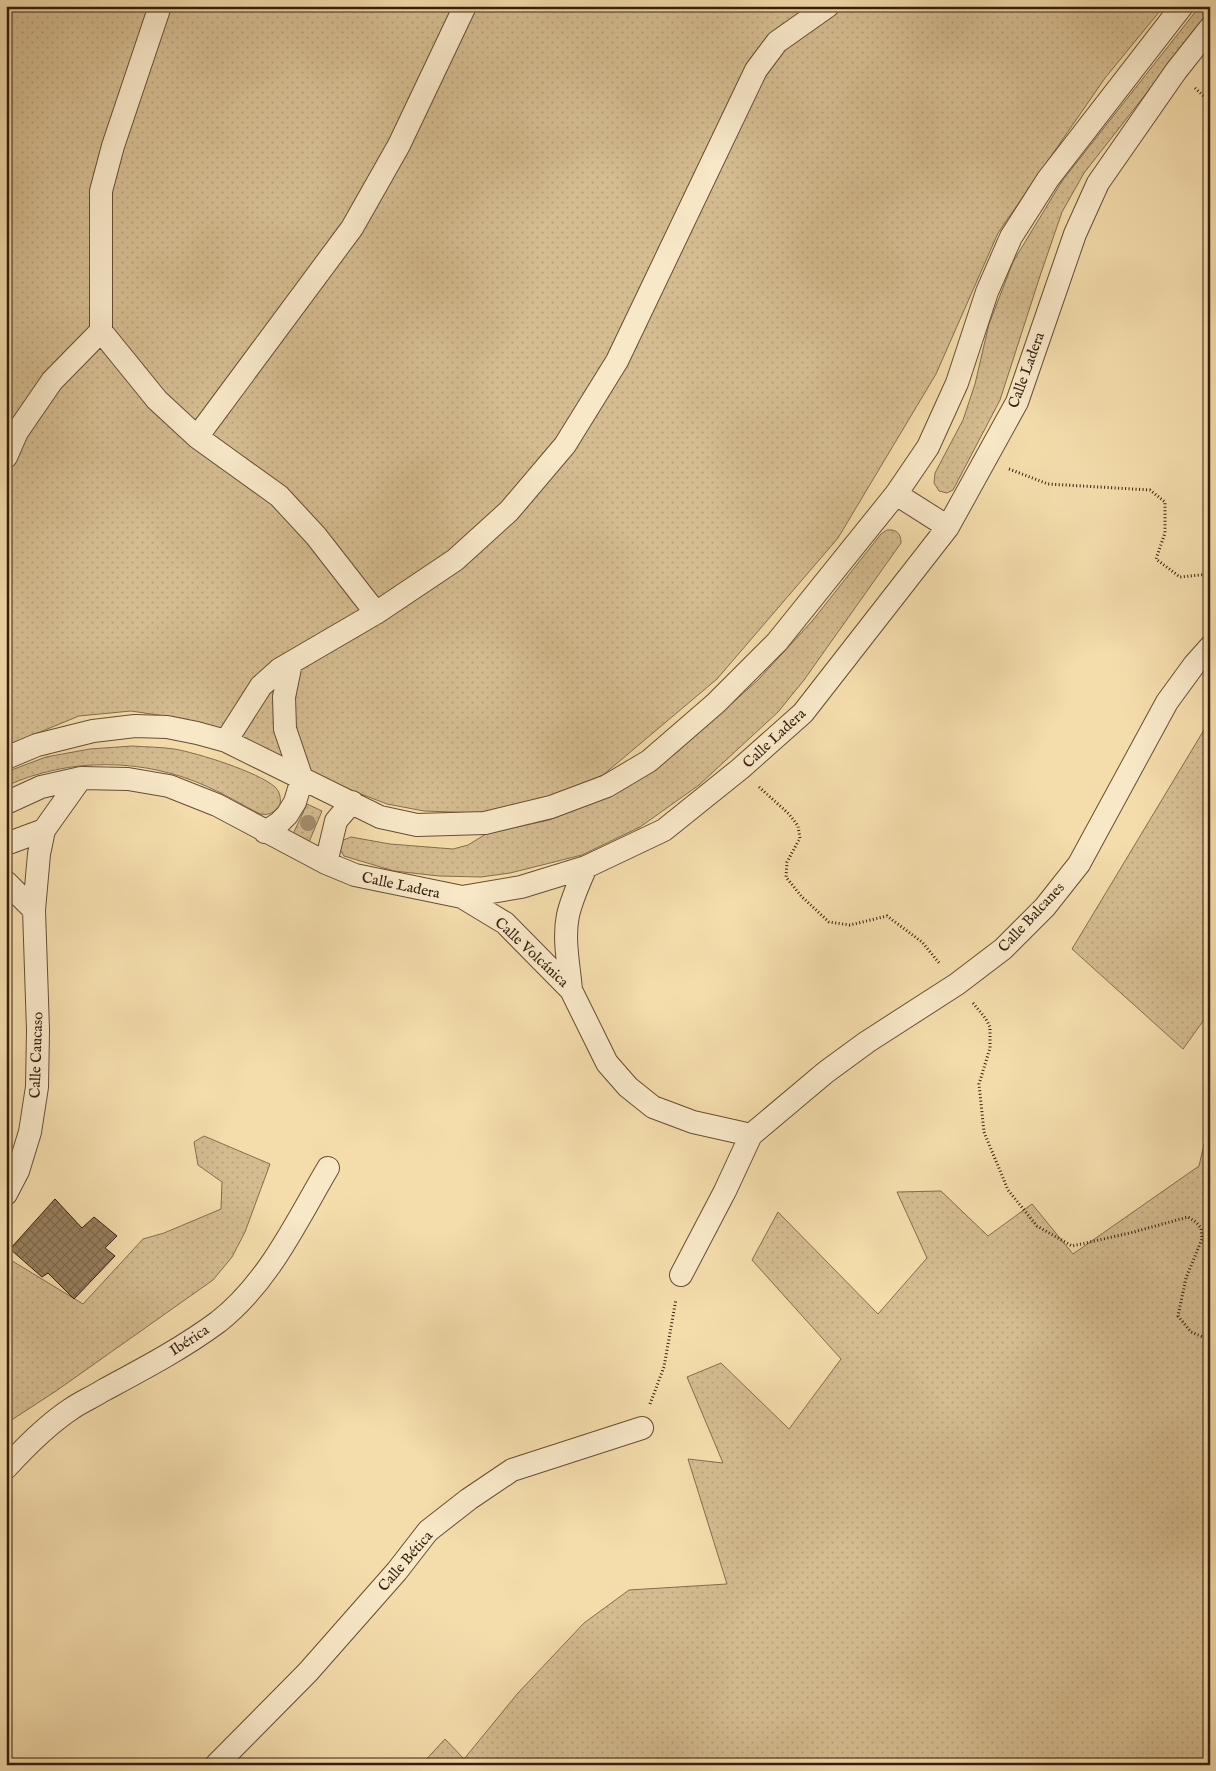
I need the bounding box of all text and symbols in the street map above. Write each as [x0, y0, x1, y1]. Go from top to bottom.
street label: Calle Ladera [1004, 329, 1049, 411]
street label: Calle Ladera [739, 704, 810, 772]
street label: Calle Ladera [360, 868, 442, 903]
street label: Calle Balcanes [994, 878, 1069, 956]
street label: Calle Volcánica [491, 913, 573, 992]
street label: Calle Caucaso [25, 1011, 48, 1099]
street label: Ibérica [166, 1320, 213, 1360]
street label: Calle Bética [374, 1527, 437, 1596]

